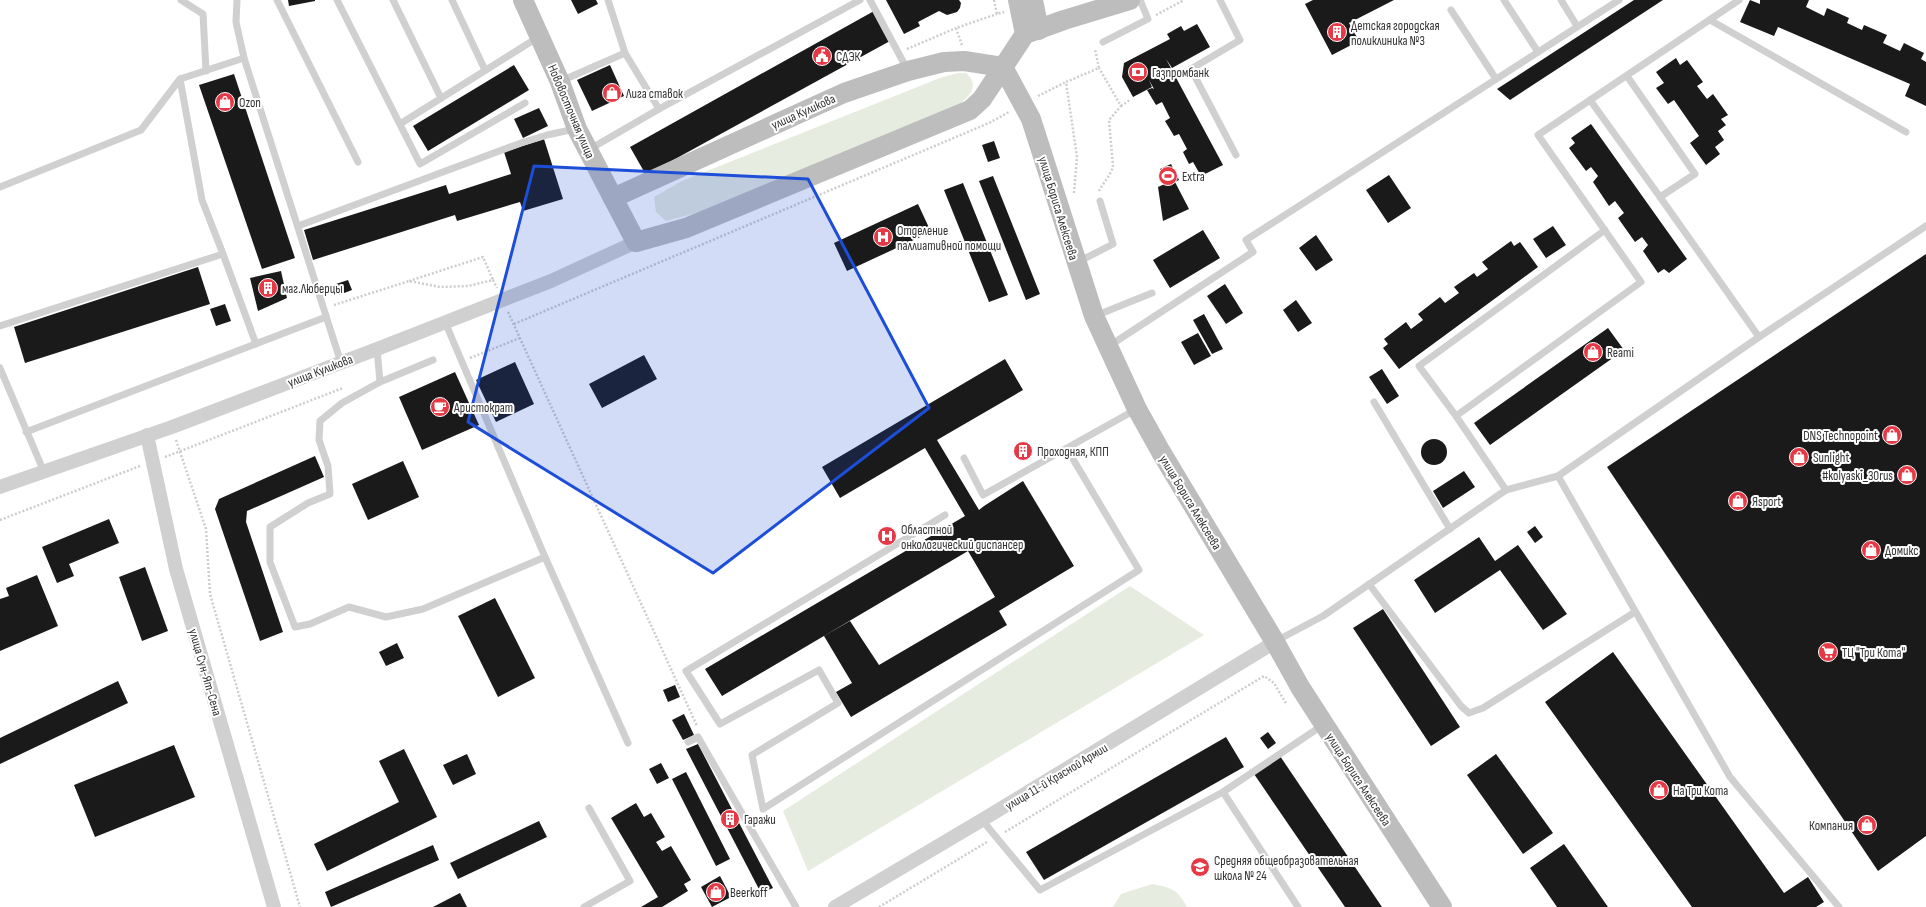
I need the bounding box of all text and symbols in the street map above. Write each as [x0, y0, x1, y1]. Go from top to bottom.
place label: Детская городская поликлиника №3 [1351, 18, 1440, 49]
building icon: Детская городская поликлиника №3 [1326, 21, 1348, 43]
public building icon: СДЭК [811, 45, 833, 67]
place label: СДЭК [836, 49, 861, 65]
bank icon: Газпромбанк [1127, 61, 1149, 83]
street label: Нововосточная улица [544, 62, 598, 161]
place label: Газпромбанк [1152, 65, 1209, 81]
shop icon: Лига ставок [601, 82, 623, 104]
place label: Лига ставок [625, 86, 683, 102]
shop icon: Ozon [214, 91, 236, 113]
street label: улица Куликова [769, 91, 838, 133]
place label: Ozon [239, 95, 261, 111]
street label: улица Бориса Алексеева [1035, 154, 1081, 262]
sports icon: Extra [1157, 165, 1179, 187]
place label: Extra [1182, 169, 1205, 185]
place label: Отделение паллиативной помощи [897, 223, 1001, 254]
hospital icon: Отделение паллиативной помощи [872, 226, 894, 248]
building icon: маг.Люберцы [257, 277, 279, 299]
place label: маг.Люберцы [282, 281, 343, 297]
shop icon: Reami [1582, 341, 1604, 363]
place label: Reami [1607, 345, 1634, 361]
street label: улица Куликова [286, 351, 355, 391]
cafe icon: Аристократ [429, 396, 451, 418]
place label: Аристократ [453, 400, 513, 416]
shop icon: DNS Technopoint [1881, 424, 1903, 446]
place label: DNS Technopoint [1803, 428, 1878, 444]
building icon: Проходная, КПП [1012, 440, 1034, 462]
place label: Проходная, КПП [1037, 444, 1109, 460]
shop icon: Sunlight [1788, 446, 1810, 468]
place label: Sunlight [1813, 450, 1850, 466]
street label: улица Бориса Алексеева [1156, 452, 1225, 553]
shop icon: #kolyaski_30rus [1896, 464, 1918, 486]
place label: #kolyaski_30rus [1822, 468, 1893, 484]
shop icon: Яsport [1727, 490, 1749, 512]
place label: Яsport [1752, 494, 1781, 510]
place label: Областной онкологический диспансер [901, 522, 1023, 553]
hospital icon: Областной онкологический диспансер [876, 525, 898, 547]
shop icon: Домикс [1860, 539, 1882, 561]
place label: Домикс [1885, 543, 1918, 559]
street label: улица Сун-Ят-Сена [185, 627, 225, 718]
supermarket icon: ТЦ "Три Кота" [1817, 641, 1839, 663]
place label: ТЦ "Три Кота" [1842, 645, 1905, 661]
street label: улица Бориса Алексеева [1322, 730, 1394, 829]
street label: улица 11-й Красной Армии [1002, 740, 1111, 814]
shop icon: На Три Кота [1648, 779, 1670, 801]
place label: На Три Кота [1673, 783, 1728, 799]
building icon: Гаражи [719, 808, 741, 830]
place label: Гаражи [744, 812, 776, 828]
shop icon: Компания [1856, 814, 1878, 836]
place label: Компания [1809, 818, 1853, 834]
place label: Средняя общеобразовательная школа № 24 [1214, 853, 1359, 884]
school or university icon: Средняя общеобразовательная школа № 24 [1189, 856, 1211, 878]
shop icon: Beerkoff [705, 881, 727, 903]
place label: Beerkoff [730, 885, 768, 901]

